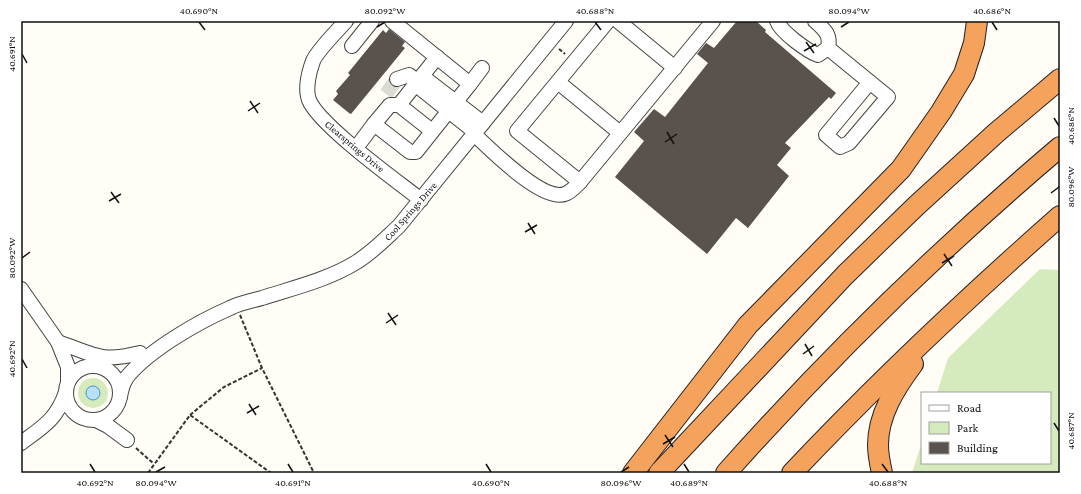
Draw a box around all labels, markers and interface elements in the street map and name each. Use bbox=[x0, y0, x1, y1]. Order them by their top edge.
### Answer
text: 40.690°N bbox=[180, 5, 219, 16]
text: 80.092°W bbox=[365, 5, 406, 16]
text: 40.688°N bbox=[576, 5, 615, 16]
text: 80.094°W bbox=[828, 5, 870, 16]
text: 40.686°N bbox=[973, 5, 1011, 16]
text: 40.691°N bbox=[6, 36, 17, 72]
text: 40.686°N bbox=[1065, 107, 1076, 145]
street label: Clearsprings Drive bbox=[323, 118, 387, 175]
text: 80.096°W bbox=[1065, 166, 1076, 208]
street label: Cool Springs Drive bbox=[382, 179, 439, 243]
text: 80.092°W bbox=[6, 237, 17, 278]
text: 40.692°N bbox=[6, 340, 17, 378]
legend bbox=[921, 392, 1051, 464]
text: Road bbox=[957, 401, 982, 415]
text: 40.687°N bbox=[1065, 412, 1076, 450]
text: Park bbox=[957, 421, 979, 435]
text: Building bbox=[957, 441, 998, 455]
text: 40.692°N bbox=[76, 477, 114, 488]
text: 80.094°W bbox=[135, 477, 177, 488]
text: 40.691°N bbox=[275, 477, 311, 488]
text: 40.690°N bbox=[472, 477, 511, 488]
text: 80.096°W bbox=[600, 477, 642, 488]
text: 40.689°N bbox=[670, 477, 709, 488]
text: 40.688°N bbox=[869, 477, 908, 488]

